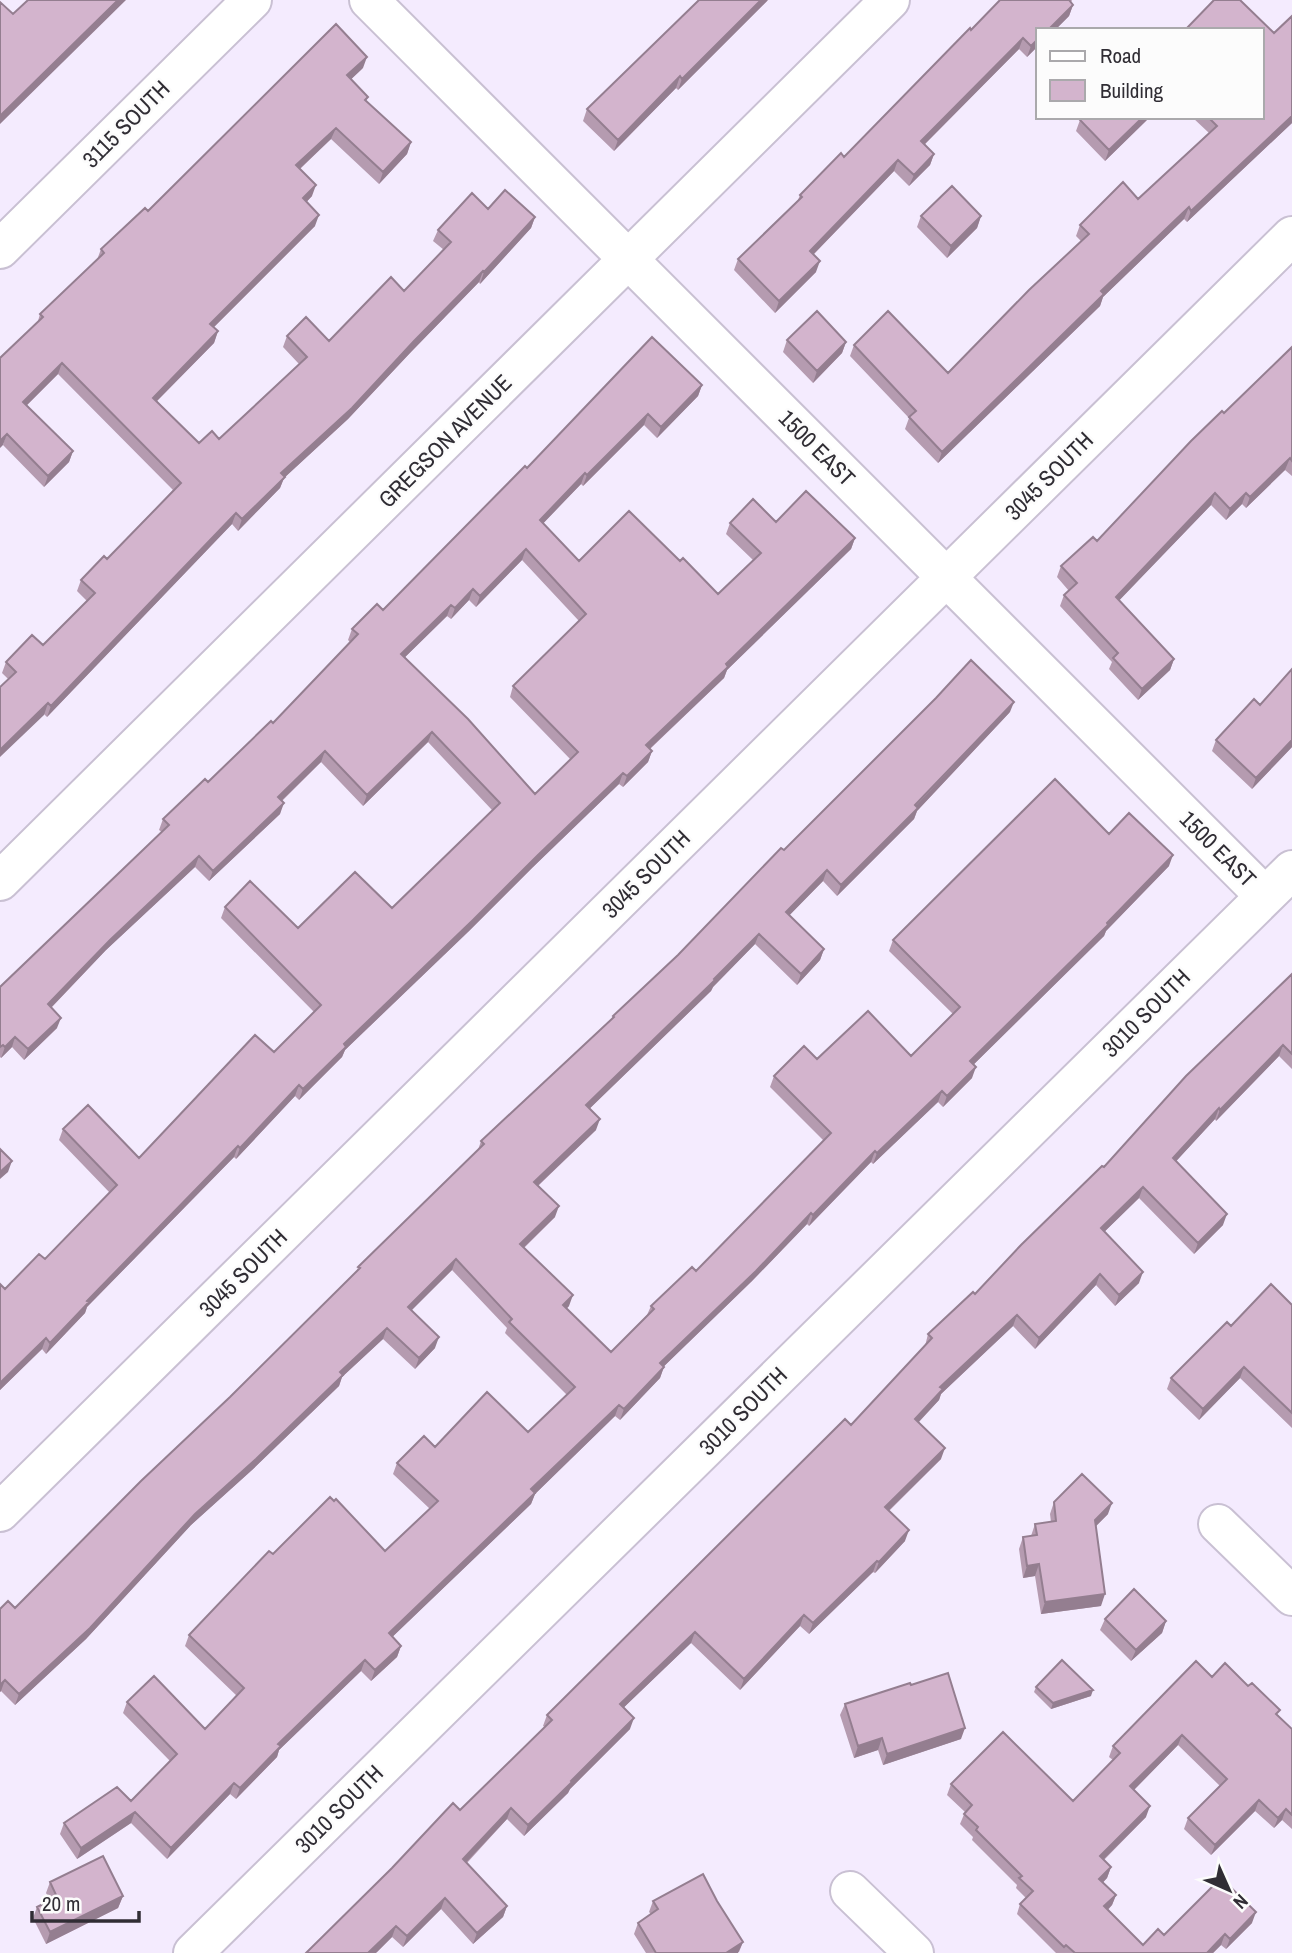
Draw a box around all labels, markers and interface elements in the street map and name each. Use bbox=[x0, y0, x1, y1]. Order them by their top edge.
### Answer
legend bbox=[1036, 28, 1264, 119]
text: Road bbox=[1100, 41, 1141, 70]
street label: 3115 SOUTH bbox=[75, 73, 176, 174]
text: Building bbox=[1100, 76, 1164, 105]
street label: GREGSON AVENUE bbox=[371, 367, 518, 514]
street label: 1500 EAST bbox=[772, 403, 863, 493]
street label: 3045 SOUTH bbox=[998, 425, 1100, 527]
street label: 1500 EAST bbox=[1173, 804, 1264, 894]
street label: 3045 SOUTH bbox=[595, 823, 697, 925]
street label: 3010 SOUTH bbox=[1095, 962, 1197, 1064]
street label: 3045 SOUTH bbox=[192, 1222, 294, 1324]
street label: 3010 SOUTH bbox=[692, 1360, 794, 1462]
street label: 3010 SOUTH bbox=[288, 1758, 390, 1860]
north arrow bbox=[1194, 1855, 1264, 1925]
scale bar bbox=[32, 1880, 138, 1924]
text: 20 m bbox=[42, 1889, 80, 1918]
text: N bbox=[1228, 1889, 1254, 1915]

